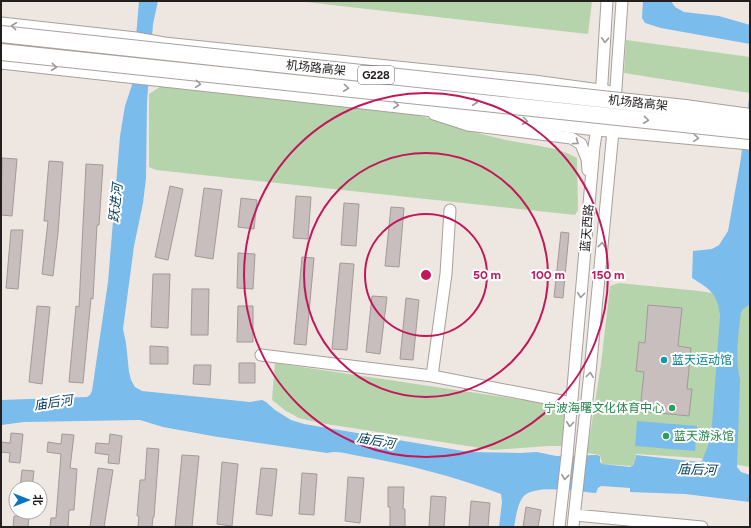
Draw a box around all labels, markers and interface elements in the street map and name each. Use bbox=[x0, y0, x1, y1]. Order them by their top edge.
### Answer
one-way arrow bbox=[11, 22, 17, 31]
one-way arrow bbox=[601, 37, 610, 43]
street label: 机场路高架 bbox=[285, 58, 347, 78]
one-way arrow bbox=[51, 63, 57, 72]
road number: G228 bbox=[358, 66, 394, 84]
one-way arrow bbox=[194, 79, 201, 88]
one-way arrow bbox=[343, 84, 349, 93]
street label: 机场路高架 bbox=[607, 93, 669, 113]
one-way arrow bbox=[472, 97, 478, 106]
one-way arrow bbox=[393, 101, 399, 110]
one-way arrow bbox=[643, 115, 649, 124]
one-way arrow bbox=[522, 116, 528, 125]
one-way arrow bbox=[693, 134, 700, 143]
one-way arrow bbox=[572, 137, 579, 144]
water label: 跃进河 bbox=[106, 180, 125, 223]
street label: 蓝天西路 bbox=[578, 203, 596, 253]
one-way arrow bbox=[598, 242, 607, 248]
centre of rings bbox=[419, 268, 433, 282]
text: 50 m bbox=[473, 268, 501, 282]
text: 100 m bbox=[531, 268, 565, 282]
text: 150 m bbox=[591, 268, 625, 282]
one-way arrow bbox=[577, 292, 586, 298]
place label: 蓝天运动馆 bbox=[672, 353, 732, 367]
marker: 蓝天运动馆 bbox=[659, 355, 669, 365]
one-way arrow bbox=[585, 372, 594, 378]
water label: 庙后河 bbox=[33, 392, 76, 413]
place label: 宁波海曙文化体育中心 bbox=[544, 401, 664, 415]
marker: 宁波海曙文化体育中心 bbox=[667, 403, 677, 413]
one-way arrow bbox=[565, 421, 574, 427]
place label: 蓝天游泳馆 bbox=[674, 429, 734, 443]
water label: 庙后河 bbox=[355, 430, 399, 452]
marker: 蓝天游泳馆 bbox=[661, 431, 671, 441]
water label: 庙后河 bbox=[677, 461, 720, 478]
one-way arrow bbox=[560, 474, 569, 480]
north arrow bbox=[8, 480, 48, 520]
text: 北 bbox=[31, 495, 44, 506]

